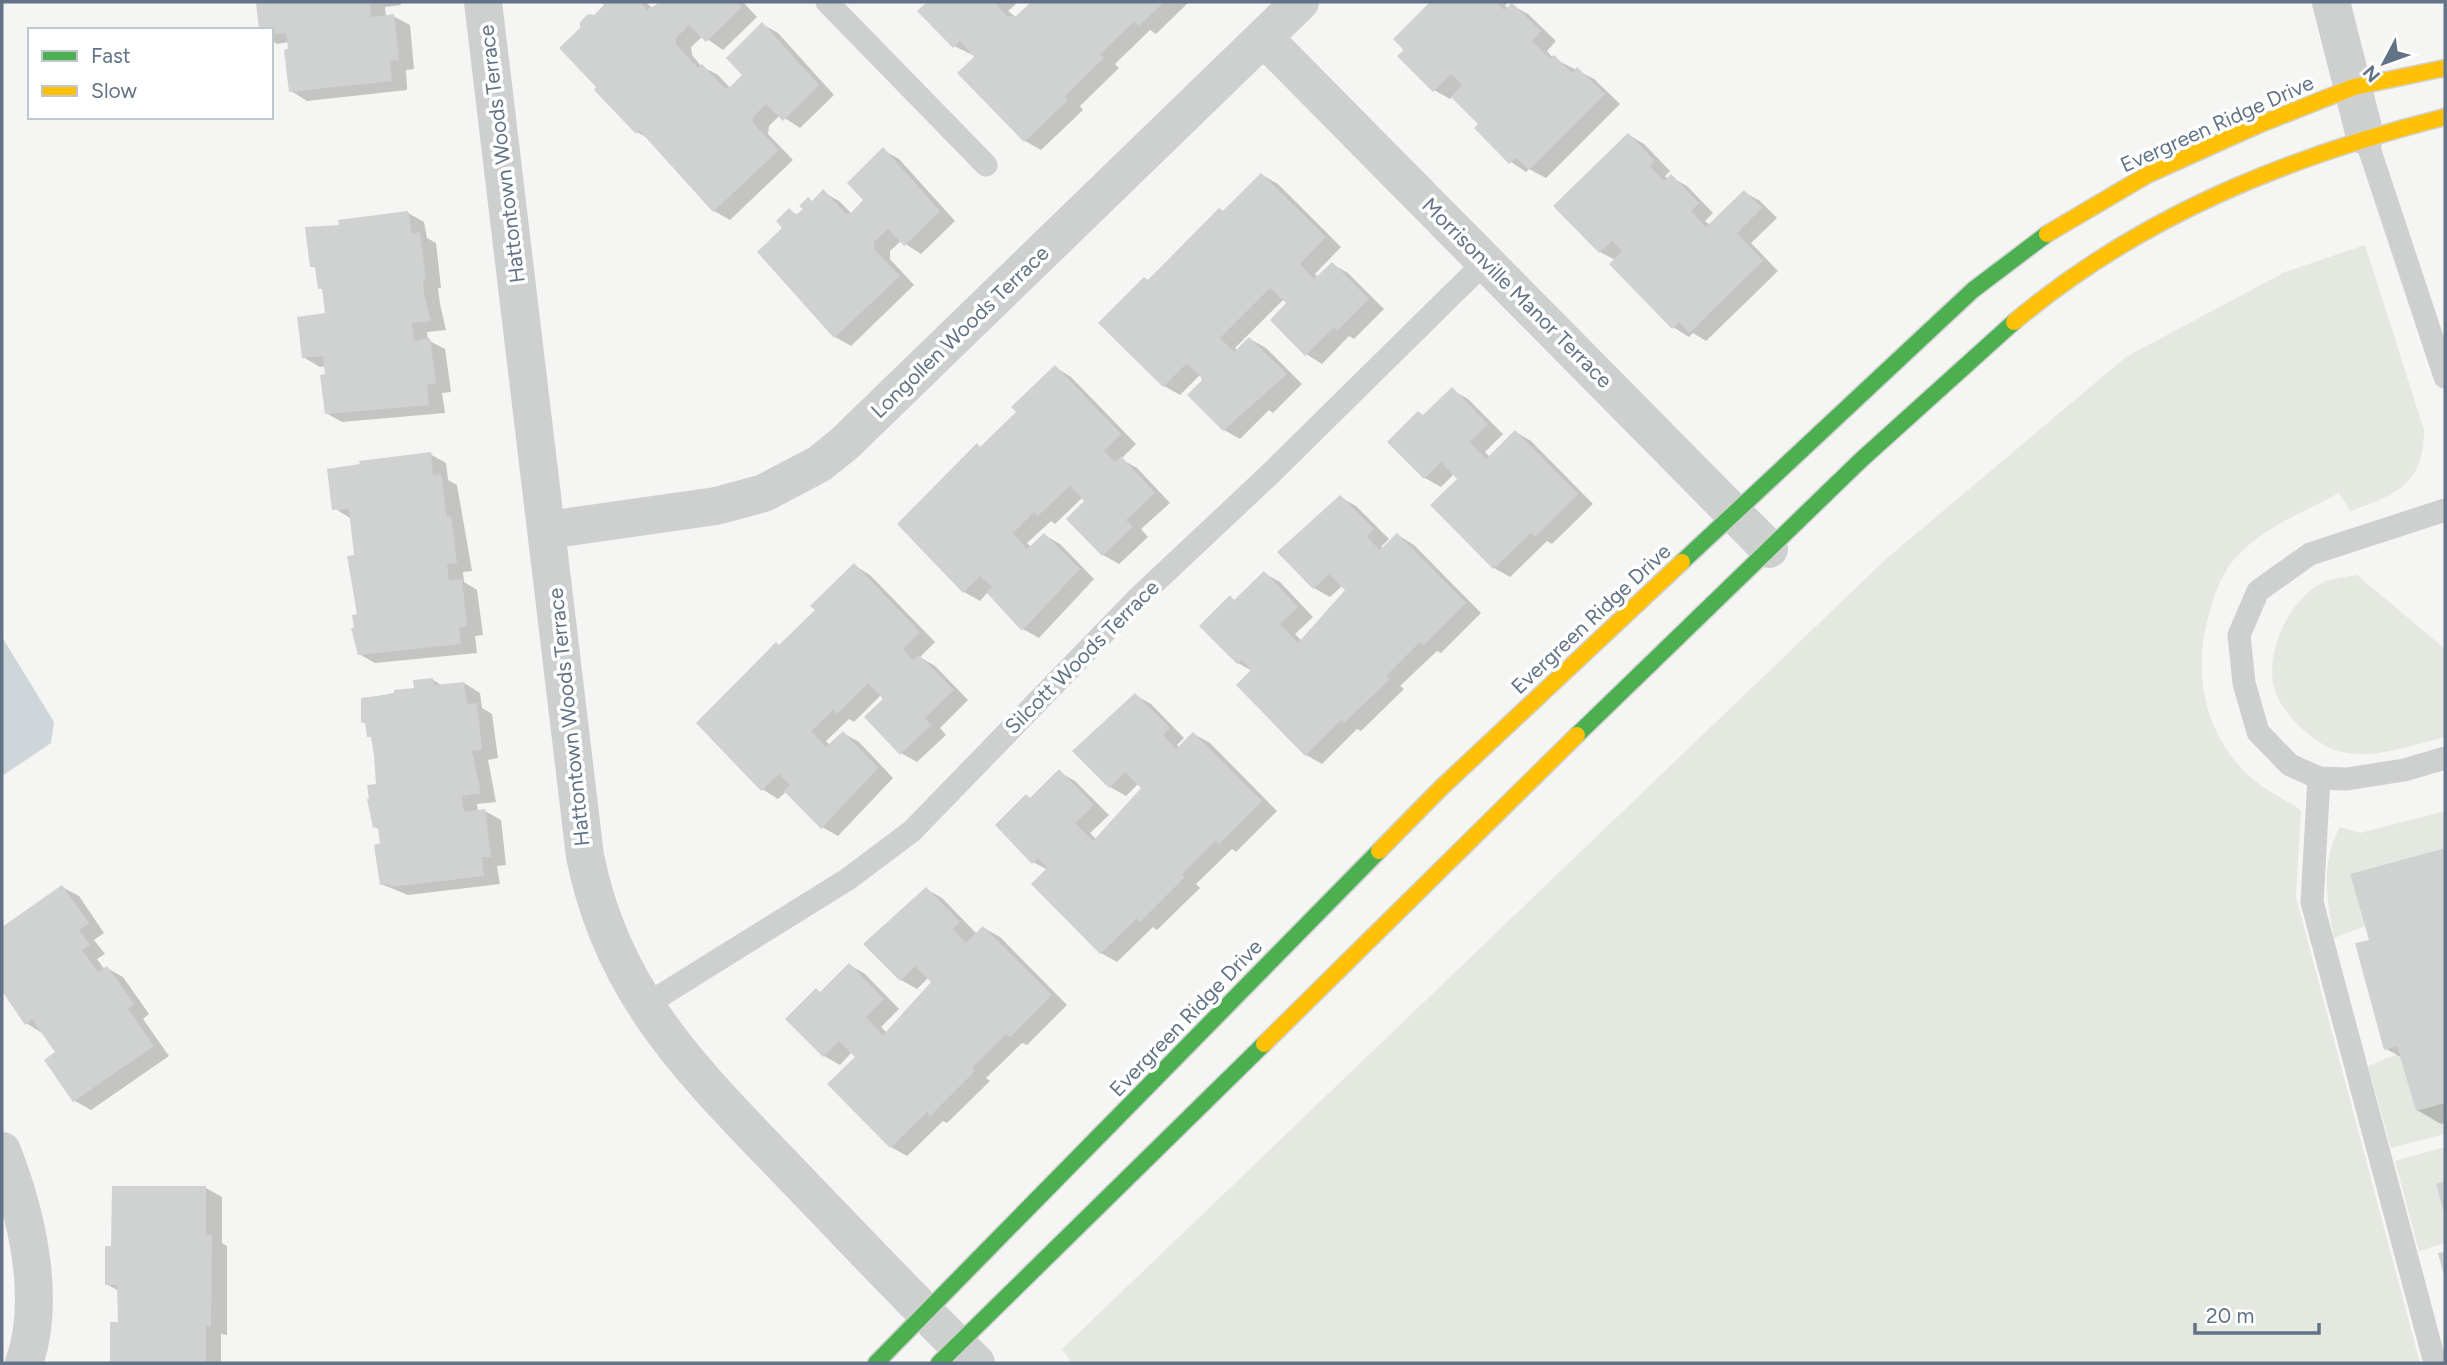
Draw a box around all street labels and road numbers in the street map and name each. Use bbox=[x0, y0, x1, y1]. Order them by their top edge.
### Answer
street label: Hattontown Woods Terrace bbox=[473, 24, 530, 285]
street label: Evergreen Ridge Drive bbox=[2116, 70, 2317, 177]
street label: Morrisonville Manor Terrace bbox=[1417, 192, 1618, 393]
street label: Longollen Woods Terrace bbox=[866, 240, 1054, 423]
street label: Evergreen Ridge Drive bbox=[1506, 538, 1676, 699]
street label: Silcott Woods Terrace bbox=[999, 574, 1164, 739]
street label: Hattontown Woods Terrace bbox=[542, 587, 595, 848]
street label: Evergreen Ridge Drive bbox=[1104, 934, 1267, 1101]

